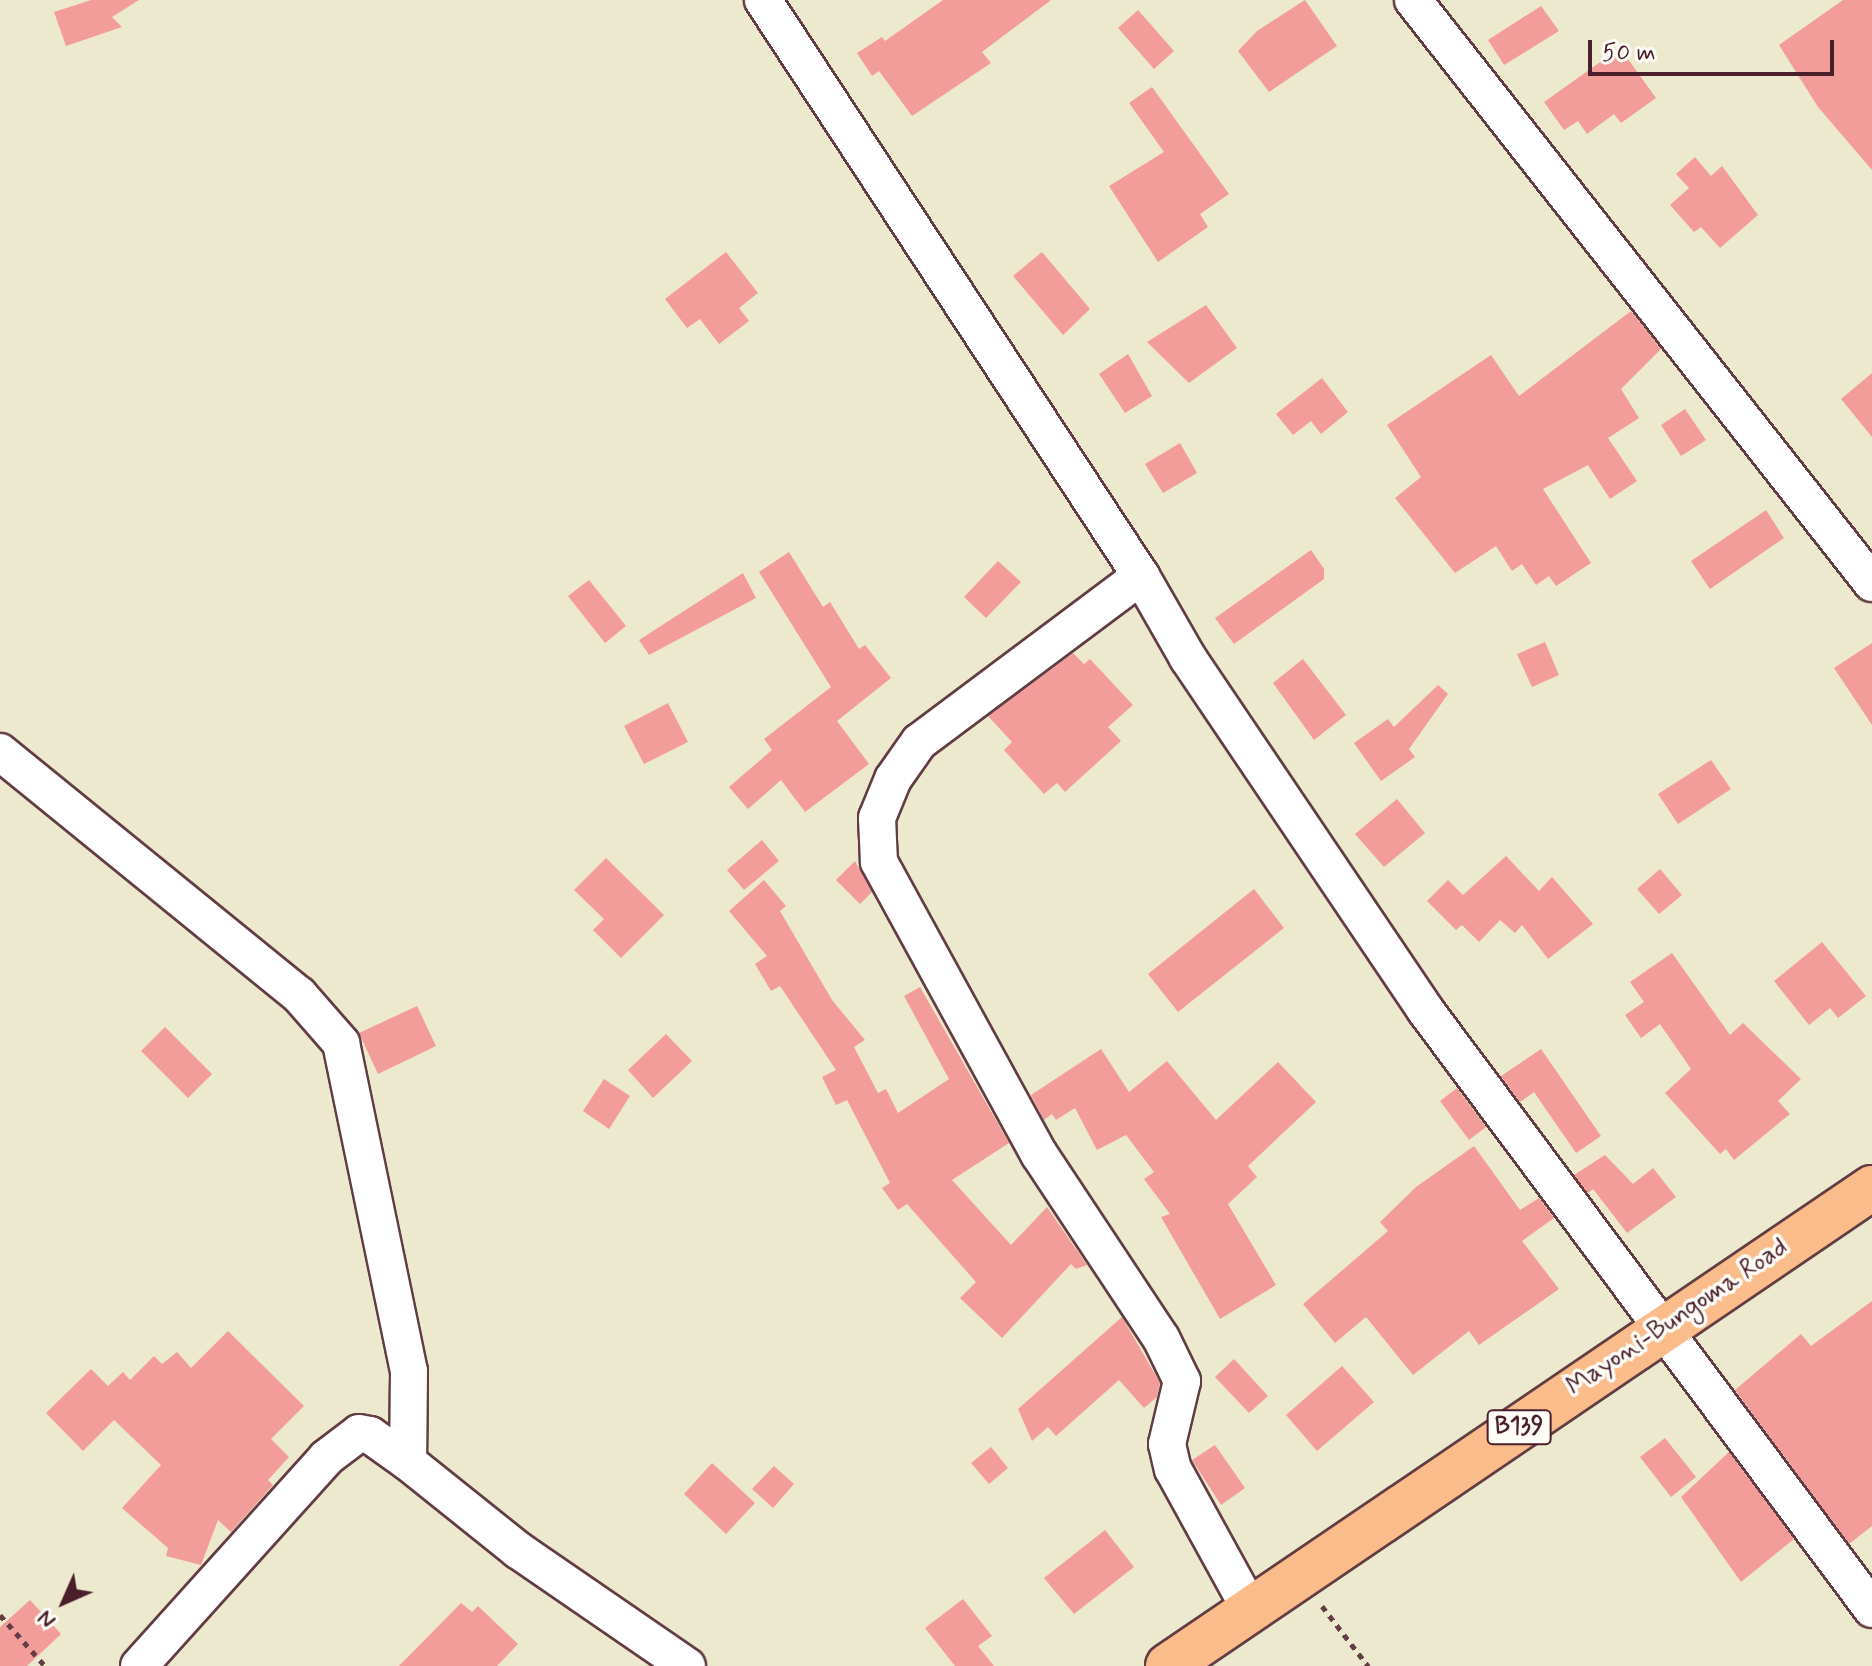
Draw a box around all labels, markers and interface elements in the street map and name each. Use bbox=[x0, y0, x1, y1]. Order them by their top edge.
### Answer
scale bar bbox=[1592, 24, 1838, 74]
text: 50 m bbox=[1602, 38, 1656, 69]
street label: Mayoni-Bungoma Road bbox=[1562, 1232, 1794, 1404]
road number: B139 bbox=[1485, 1407, 1553, 1447]
north arrow bbox=[24, 1562, 104, 1642]
text: N bbox=[32, 1604, 62, 1634]

